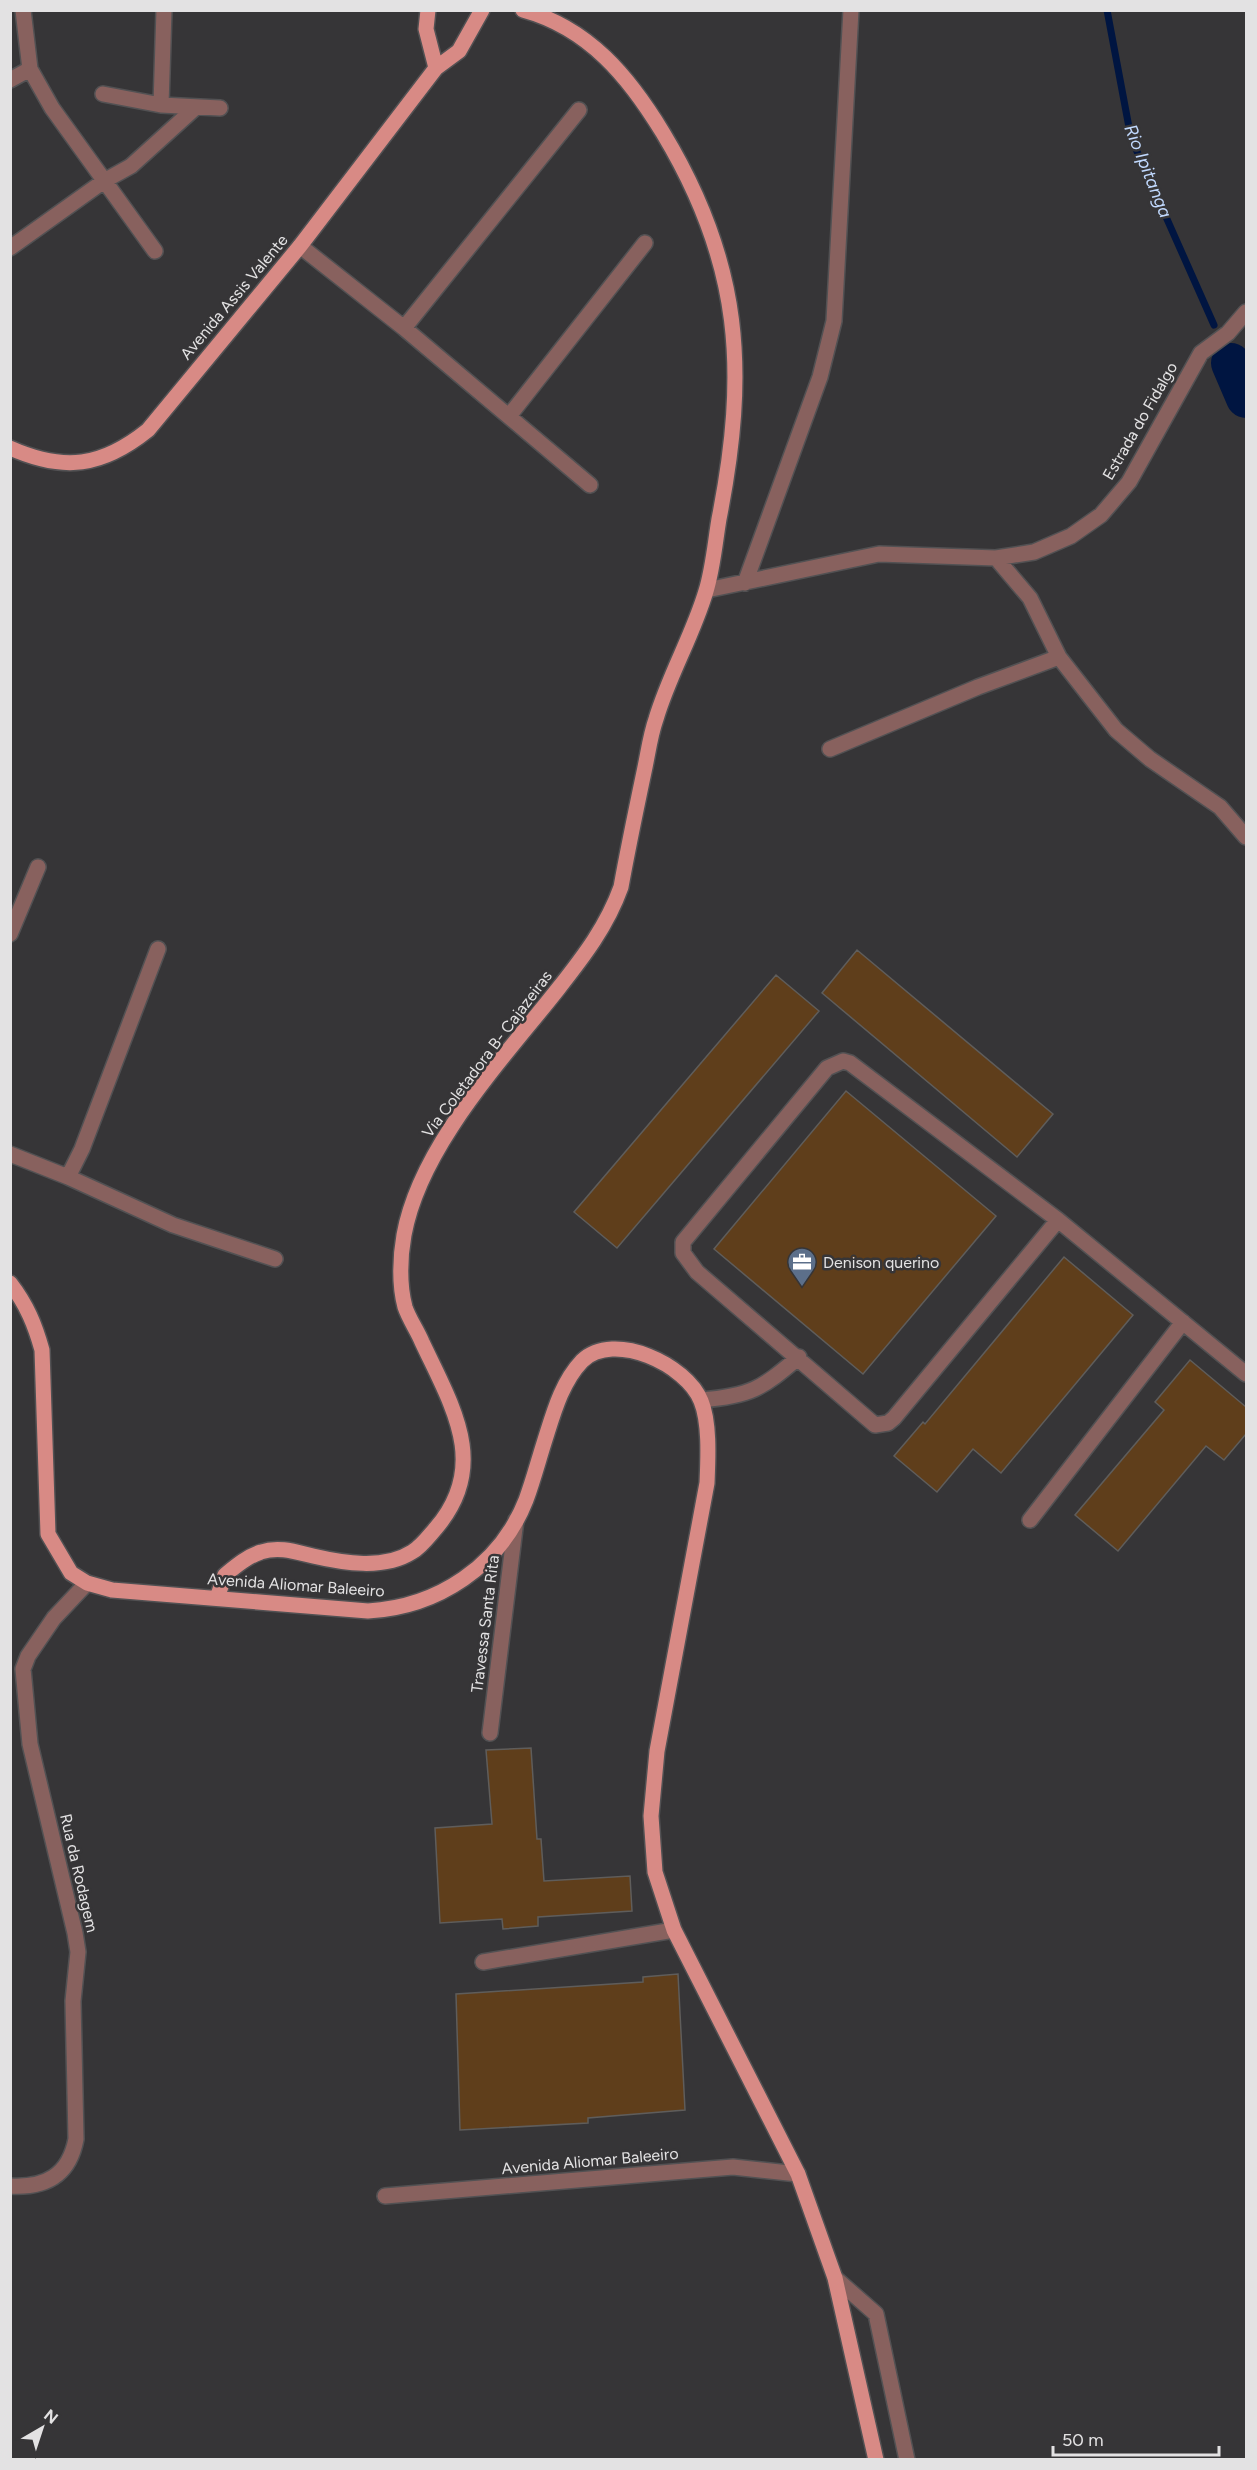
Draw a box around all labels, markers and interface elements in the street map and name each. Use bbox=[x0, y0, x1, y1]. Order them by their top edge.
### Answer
water label: Rio Ipitanga bbox=[1119, 121, 1177, 221]
street label: Avenida Assis Valente bbox=[176, 231, 292, 363]
street label: Estrada do Fidalgo bbox=[1099, 359, 1181, 483]
street label: Via Coletadora B- Cajazeiras bbox=[418, 967, 556, 1141]
office icon: Denison querino bbox=[786, 1246, 818, 1288]
place label: Denison querino bbox=[823, 1253, 939, 1272]
street label: Travessa Santa Rita bbox=[467, 1554, 503, 1694]
street label: Avenida Aliomar Baleeiro bbox=[207, 1569, 385, 1601]
street label: Rua da Rodagem bbox=[56, 1812, 102, 1934]
street label: Avenida Aliomar Baleeiro bbox=[501, 2144, 679, 2178]
north arrow bbox=[12, 2398, 72, 2458]
text: N bbox=[40, 2405, 62, 2428]
scale bar bbox=[1053, 2419, 1220, 2457]
text: 50 m bbox=[1062, 2429, 1104, 2451]

